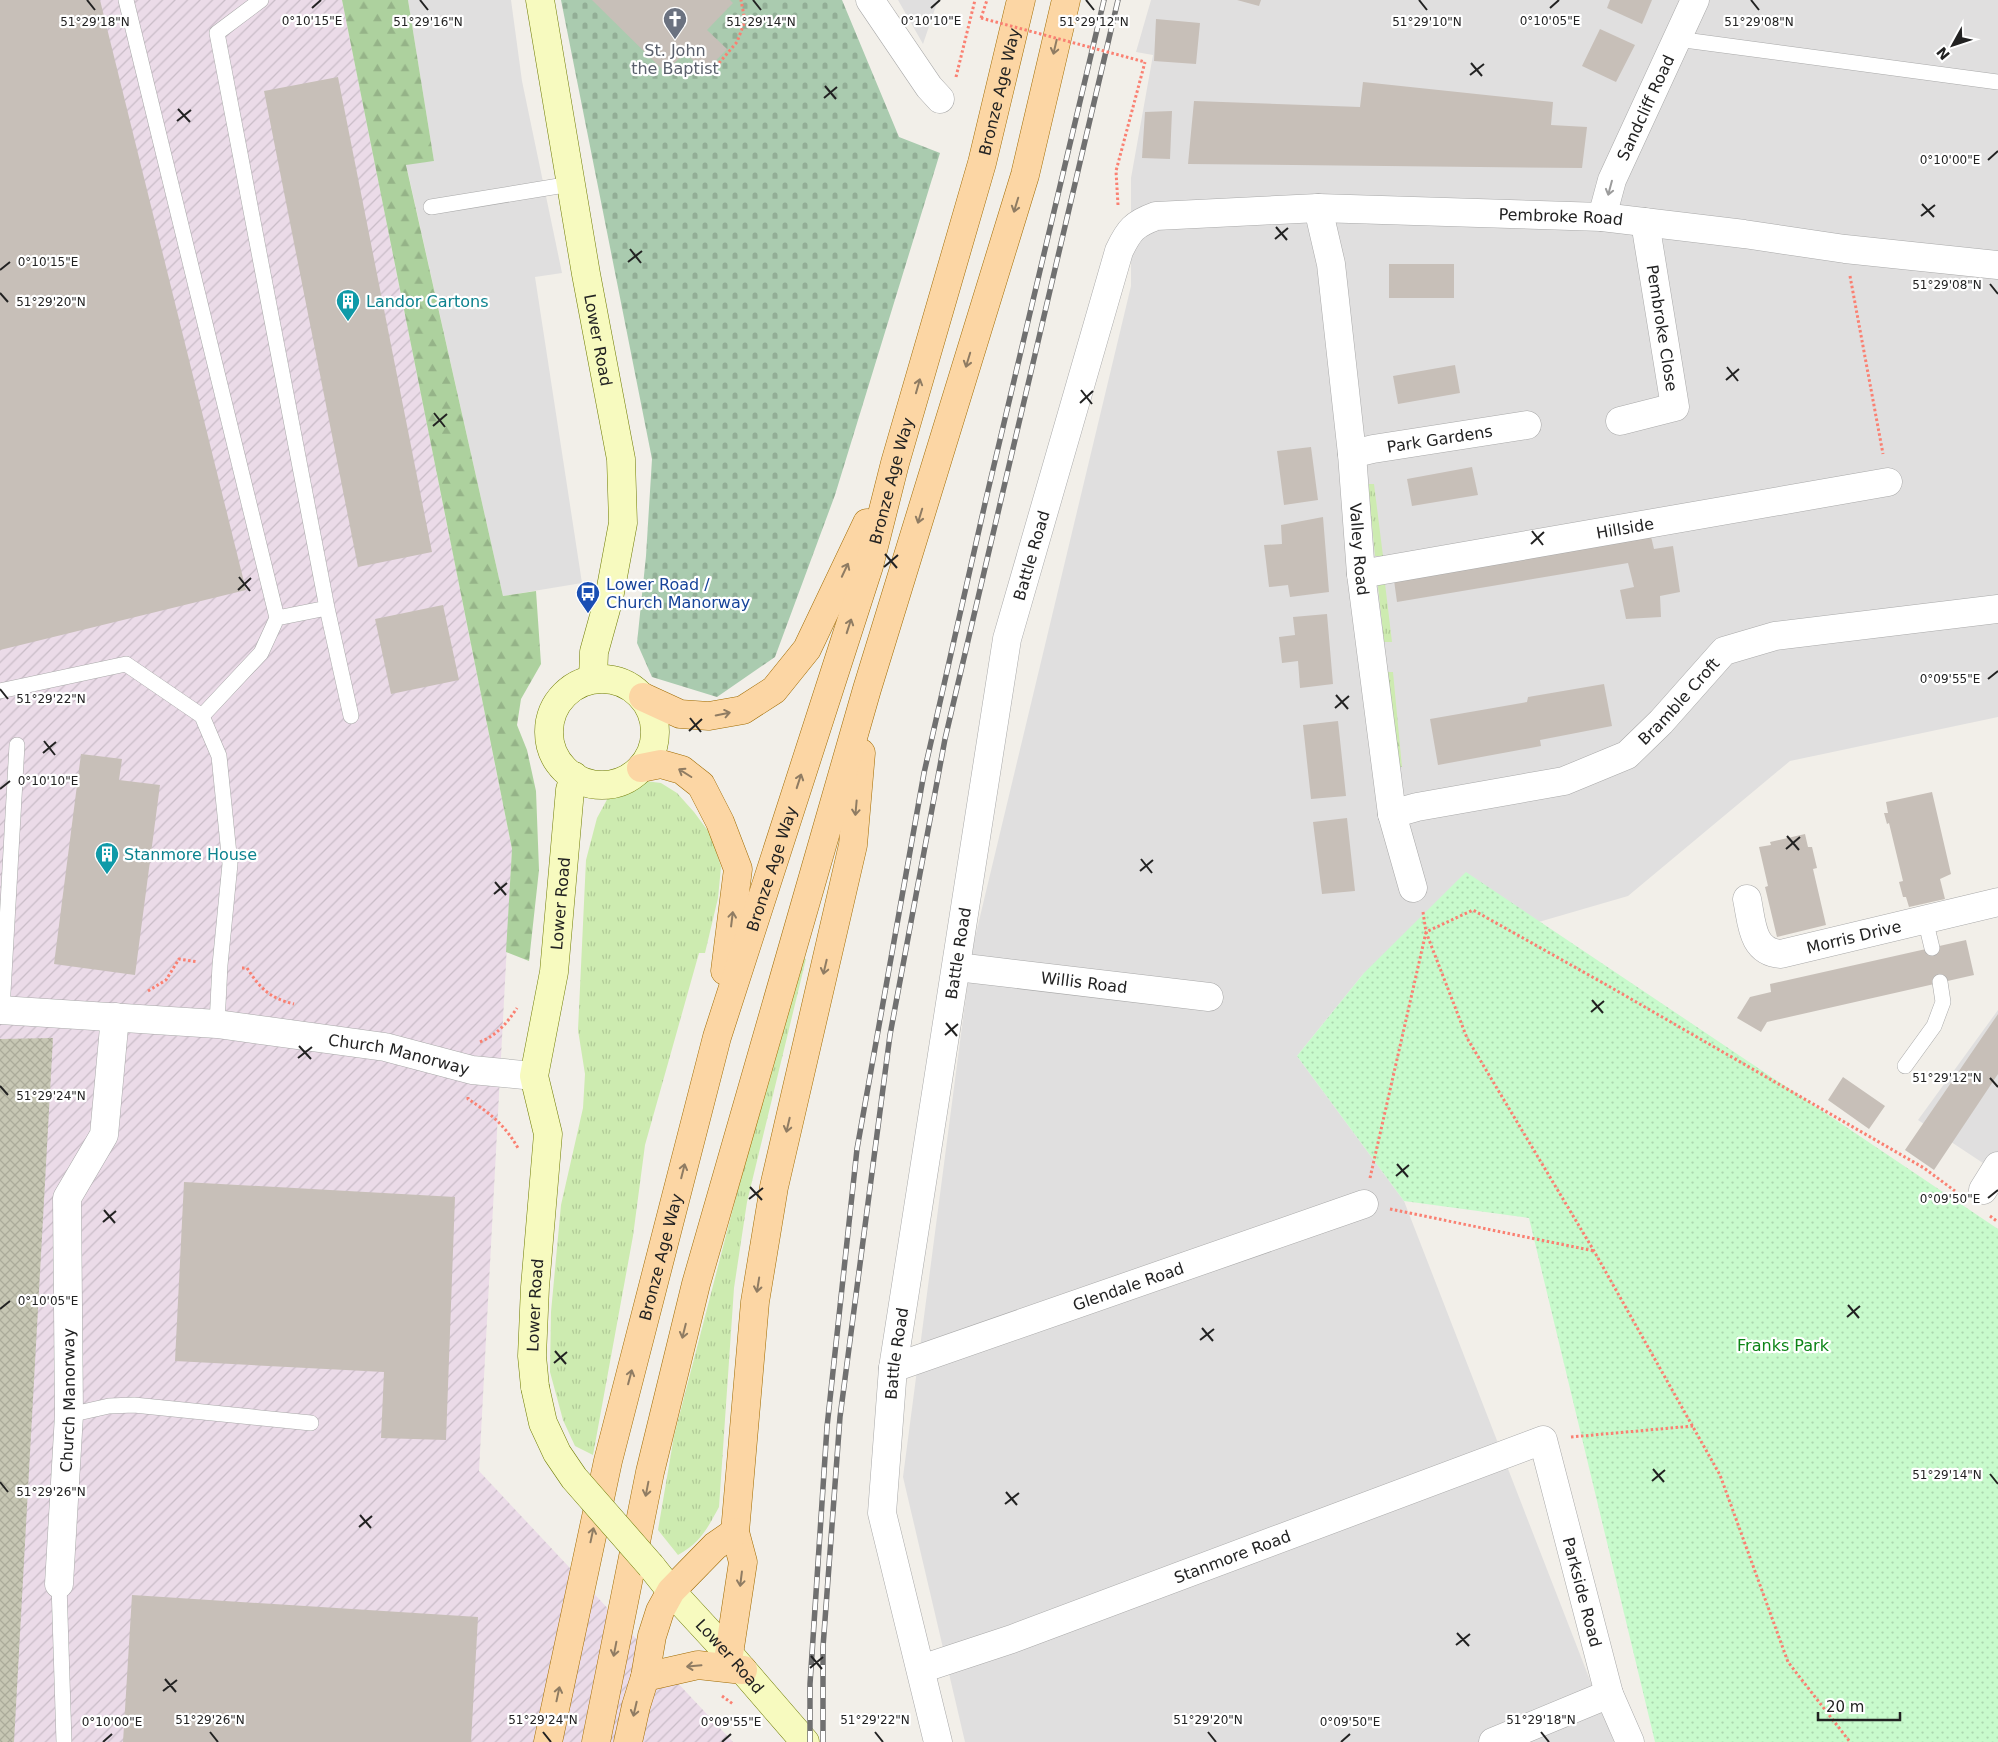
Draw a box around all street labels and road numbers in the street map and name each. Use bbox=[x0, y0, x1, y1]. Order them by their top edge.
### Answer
street label: Bronze Age Way bbox=[975, 26, 1024, 157]
street label: Sandcliff Road bbox=[1613, 52, 1678, 164]
street label: Pembroke Road bbox=[1498, 204, 1624, 229]
street label: Pembroke Close bbox=[1643, 263, 1681, 393]
street label: Lower Road bbox=[580, 292, 616, 388]
street label: Bronze Age Way bbox=[865, 415, 917, 546]
street label: Park Gardens bbox=[1385, 421, 1494, 456]
street label: Valley Road bbox=[1346, 502, 1373, 597]
street label: Battle Road bbox=[1009, 508, 1053, 603]
street label: Hillside bbox=[1595, 514, 1655, 542]
street label: Bramble Croft bbox=[1634, 654, 1723, 749]
street label: Bronze Age Way bbox=[742, 804, 800, 934]
street label: Lower Road bbox=[546, 856, 574, 951]
street label: Battle Road bbox=[941, 906, 974, 1001]
street label: Morris Drive bbox=[1804, 916, 1903, 957]
street label: Willis Road bbox=[1040, 968, 1128, 997]
street label: Church Manorway bbox=[327, 1030, 472, 1078]
street label: Bronze Age Way bbox=[635, 1191, 686, 1323]
street label: Lower Road bbox=[523, 1258, 547, 1352]
street label: Glendale Road bbox=[1070, 1258, 1186, 1314]
street label: Battle Road bbox=[881, 1306, 912, 1400]
street label: Church Manorway bbox=[56, 1328, 79, 1473]
street label: Stanmore Road bbox=[1171, 1526, 1293, 1587]
street label: Parkside Road bbox=[1559, 1535, 1606, 1649]
street label: Lower Road bbox=[692, 1615, 768, 1697]

